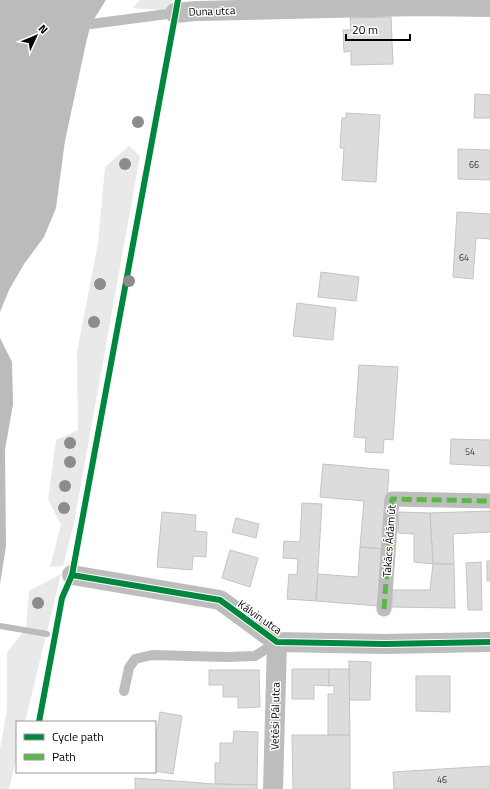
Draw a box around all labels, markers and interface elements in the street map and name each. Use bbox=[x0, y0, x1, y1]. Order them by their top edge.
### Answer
street label: Duna utca bbox=[188, 2, 236, 20]
north arrow bbox=[16, 16, 56, 56]
scale bar bbox=[346, 16, 410, 42]
text: 20 m bbox=[352, 20, 378, 39]
text: N bbox=[35, 21, 52, 37]
house number: 66 bbox=[469, 158, 479, 171]
house number: 64 bbox=[459, 251, 469, 264]
house number: 54 bbox=[465, 445, 475, 458]
street label: Takács Ádám út bbox=[378, 504, 400, 578]
street label: Kálvin utca bbox=[235, 596, 286, 638]
street label: Vetési Pál utca bbox=[266, 681, 284, 750]
legend bbox=[16, 721, 156, 773]
text: Cycle path bbox=[52, 727, 104, 746]
text: Path bbox=[52, 747, 76, 766]
house number: 46 bbox=[437, 773, 447, 786]

